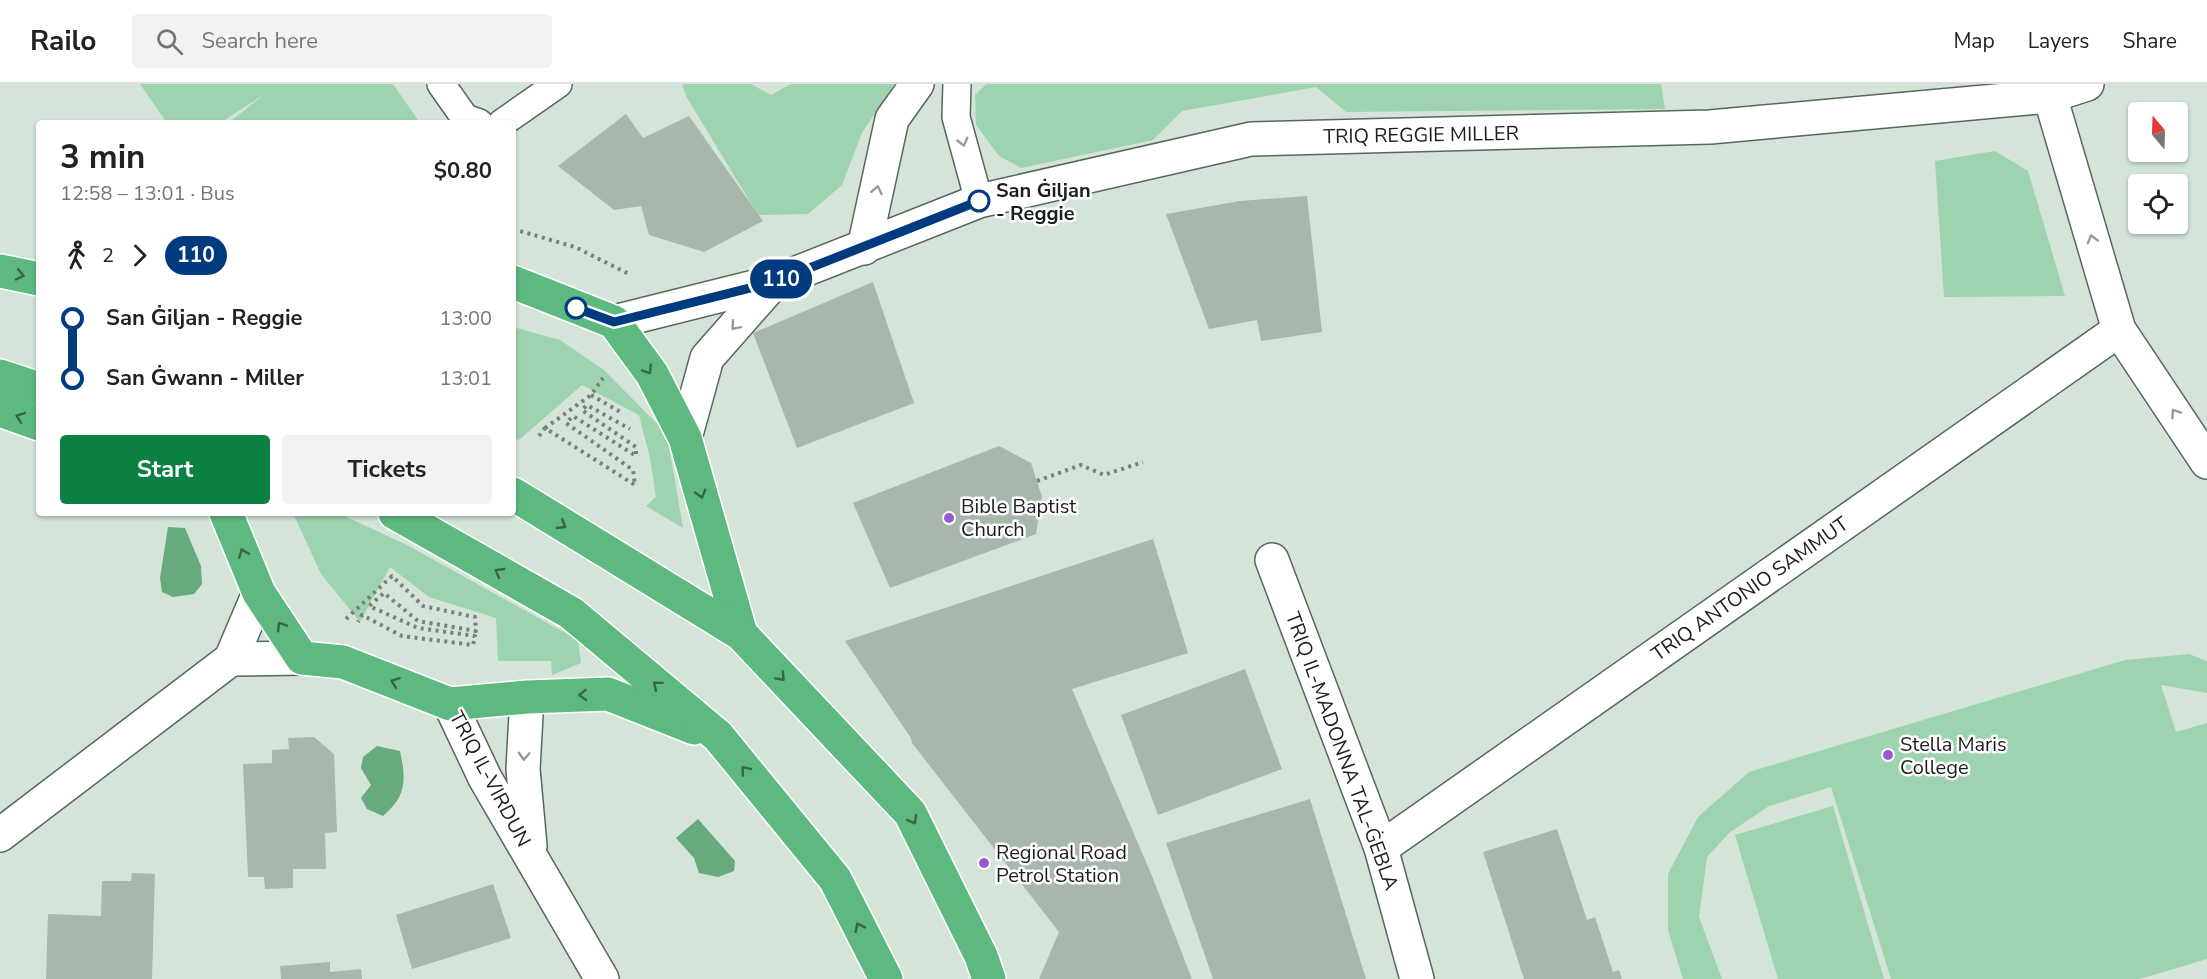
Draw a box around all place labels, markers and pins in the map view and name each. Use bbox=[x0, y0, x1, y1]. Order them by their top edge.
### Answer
place label: San Ġiljan - Reggie bbox=[996, 177, 1091, 227]
marker: San Ġiljan - Reggie bbox=[968, 190, 990, 212]
unlabelled marker bbox=[565, 297, 587, 319]
place label: Bible Baptist Church bbox=[961, 493, 1077, 543]
marker: Bible Baptist Church bbox=[942, 511, 956, 525]
place label: Stella Maris College bbox=[1900, 731, 2007, 781]
marker: Stella Maris College bbox=[1881, 748, 1895, 762]
place label: Regional Road Petrol Station bbox=[996, 839, 1127, 889]
marker: Regional Road Petrol Station bbox=[977, 856, 991, 870]

